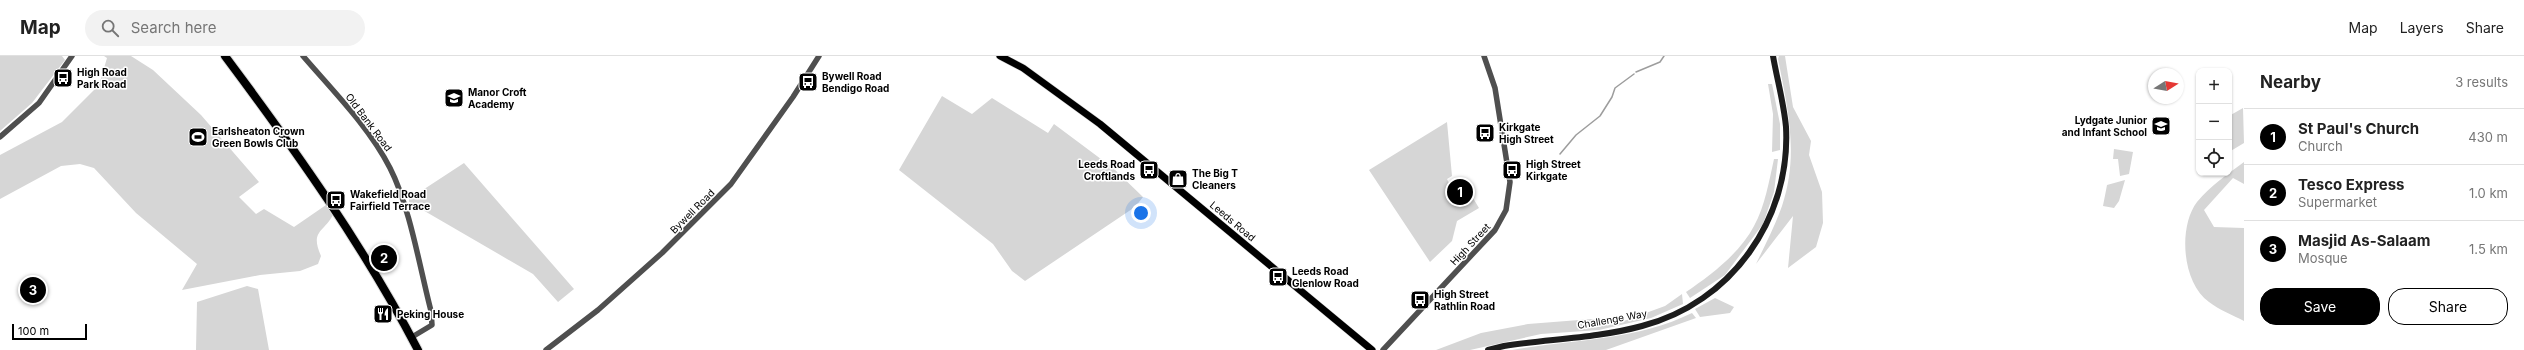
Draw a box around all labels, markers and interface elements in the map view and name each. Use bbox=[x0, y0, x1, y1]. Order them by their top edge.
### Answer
search box bbox=[85, 10, 365, 46]
text: Map bbox=[20, 16, 61, 39]
icon: search bbox=[99, 17, 121, 39]
text: Search here bbox=[131, 18, 216, 37]
text: Map bbox=[2349, 19, 2378, 36]
text: Layers bbox=[2400, 19, 2444, 36]
text: Share bbox=[2466, 19, 2504, 36]
place label: High Road Park Road bbox=[77, 66, 127, 90]
bus stop icon: High Road Park Road bbox=[52, 67, 74, 89]
north arrow bbox=[2148, 68, 2184, 104]
map controls bbox=[2196, 68, 2232, 176]
button: + bbox=[2196, 68, 2232, 104]
place label: Bywell Road Bendigo Road bbox=[822, 70, 889, 95]
bus stop icon: Bywell Road Bendigo Road bbox=[797, 71, 819, 93]
text: Nearby bbox=[2260, 72, 2321, 92]
text: 3 results bbox=[2455, 74, 2508, 90]
place label: Manor Croft Academy bbox=[468, 86, 527, 111]
school or university icon: Manor Croft Academy bbox=[443, 87, 465, 109]
street label: Old Bank Road bbox=[343, 91, 395, 153]
button: − bbox=[2196, 104, 2232, 140]
place label: Lydgate Junior and Infant School bbox=[2062, 114, 2147, 138]
school or university icon: Lydgate Junior and Infant School bbox=[2150, 115, 2172, 137]
text: St Paul's Church bbox=[2298, 119, 2419, 138]
place label: Kirkgate High Street bbox=[1499, 121, 1554, 146]
bus stop icon: Kirkgate High Street bbox=[1474, 122, 1496, 144]
place label: Earlsheaton Crown Green Bowls Club bbox=[212, 125, 305, 149]
sports icon: Earlsheaton Crown Green Bowls Club bbox=[187, 126, 209, 148]
text: 1 bbox=[2270, 129, 2276, 145]
text: 430 m bbox=[2468, 129, 2508, 145]
text: Church bbox=[2298, 138, 2343, 154]
button: locate bbox=[2196, 140, 2232, 176]
place label: Leeds Road Croftlands bbox=[1078, 158, 1135, 182]
place label: High Street Kirkgate bbox=[1526, 158, 1581, 183]
bus stop icon: Leeds Road Croftlands bbox=[1138, 159, 1160, 181]
bus stop icon: High Street Kirkgate bbox=[1501, 159, 1523, 181]
place label: The Big T Cleaners bbox=[1192, 167, 1238, 191]
shop icon: The Big T Cleaners bbox=[1167, 168, 1189, 190]
text: Tesco Express bbox=[2298, 175, 2405, 194]
pin: 1 bbox=[1447, 177, 1473, 207]
text: 2 bbox=[2269, 185, 2277, 201]
text: 1.0 km bbox=[2469, 185, 2508, 201]
street label: Bywell Road bbox=[667, 186, 717, 236]
place label: Wakefield Road Fairfield Terrace bbox=[350, 188, 430, 212]
bus stop icon: Wakefield Road Fairfield Terrace bbox=[325, 189, 347, 211]
text: Supermarket bbox=[2298, 194, 2377, 210]
street label: Leeds Road bbox=[1208, 199, 1258, 243]
your location bbox=[1131, 203, 1151, 223]
street label: High Street bbox=[1448, 220, 1493, 267]
text: Masjid As-Salaam bbox=[2298, 231, 2430, 250]
text: 3 bbox=[2269, 241, 2277, 257]
text: 1.5 km bbox=[2469, 241, 2508, 257]
pin: 2 bbox=[371, 243, 397, 273]
text: Mosque bbox=[2298, 250, 2348, 266]
place label: Leeds Road Glenlow Road bbox=[1292, 265, 1359, 289]
bus stop icon: Leeds Road Glenlow Road bbox=[1267, 266, 1289, 288]
pin: 3 bbox=[20, 275, 46, 305]
place label: High Street Rathlin Road bbox=[1434, 288, 1495, 312]
button: Save bbox=[2260, 288, 2380, 325]
button: Share bbox=[2388, 288, 2508, 325]
bus stop icon: High Street Rathlin Road bbox=[1409, 289, 1431, 311]
restaurant icon: Peking House bbox=[372, 303, 394, 325]
street label: Challenge Way bbox=[1576, 307, 1648, 331]
place label: Peking House bbox=[397, 308, 464, 321]
scale bar bbox=[12, 322, 87, 341]
text: 100 m bbox=[18, 324, 49, 338]

